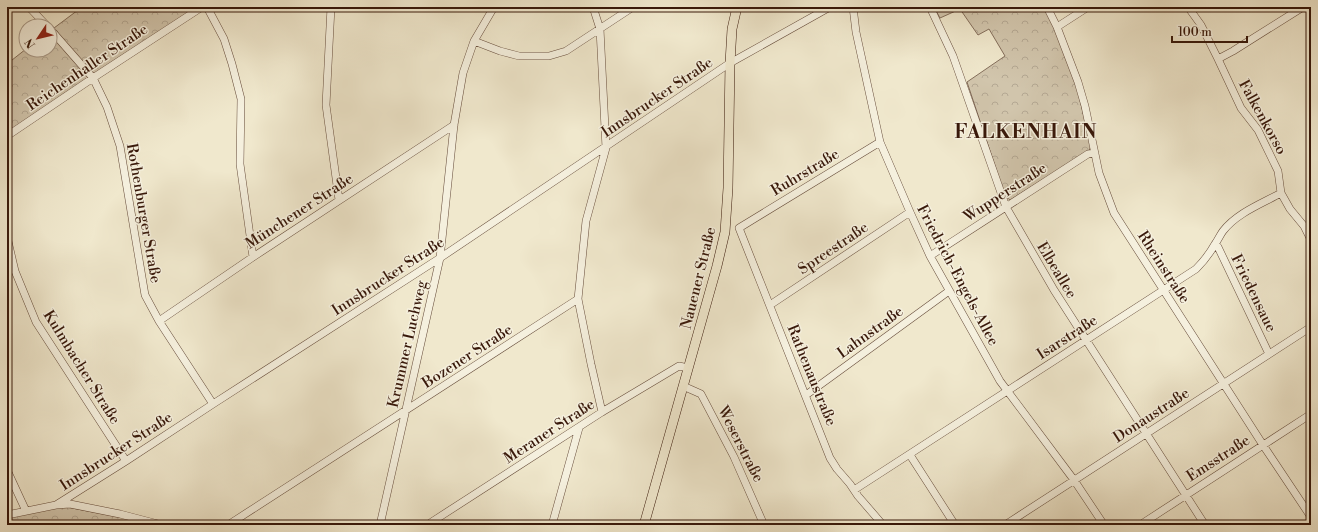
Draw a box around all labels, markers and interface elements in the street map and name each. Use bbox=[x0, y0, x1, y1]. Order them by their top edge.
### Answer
north arrow bbox=[18, 18, 58, 58]
scale bar bbox=[1172, 18, 1247, 44]
street label: Reichenhaller Straße bbox=[23, 20, 152, 115]
text: 100 m bbox=[1178, 25, 1212, 40]
text: N bbox=[22, 35, 39, 51]
street label: Innsbrucker Straße bbox=[598, 53, 717, 142]
street label: Falkenkorso bbox=[1234, 76, 1291, 158]
district label: FALKENHAIN bbox=[954, 120, 1098, 144]
street label: Rothenburger Straße bbox=[122, 142, 165, 284]
street label: Ruhrstraße bbox=[768, 145, 843, 200]
street label: Wupperstraße bbox=[959, 159, 1050, 227]
street label: Münchener Straße bbox=[242, 169, 357, 253]
street label: Friedrich-Engels-Allee bbox=[912, 201, 1003, 349]
street label: Spreestraße bbox=[794, 218, 872, 279]
street label: Nauener Straße bbox=[677, 225, 720, 331]
street label: Rheinstraße bbox=[1133, 227, 1194, 307]
street label: Innsbrucker Straße bbox=[328, 233, 448, 320]
street label: Elbeallee bbox=[1032, 239, 1081, 302]
street label: Friedensaue bbox=[1227, 251, 1281, 335]
street label: Krummer Luchweg bbox=[384, 278, 431, 410]
street label: Lahnstraße bbox=[833, 302, 907, 363]
street label: Kulmbacher Straße bbox=[39, 307, 124, 428]
street label: Isarstraße bbox=[1033, 311, 1101, 364]
street label: Bozener Straße bbox=[418, 320, 516, 393]
street label: Rathenaustraße bbox=[783, 322, 840, 429]
street label: Donaustraße bbox=[1110, 384, 1193, 447]
street label: Meraner Straße bbox=[500, 395, 598, 468]
street label: Weserstraße bbox=[713, 402, 768, 485]
street label: Innsbrucker Straße bbox=[56, 408, 176, 495]
street label: Emsstraße bbox=[1183, 431, 1254, 486]

